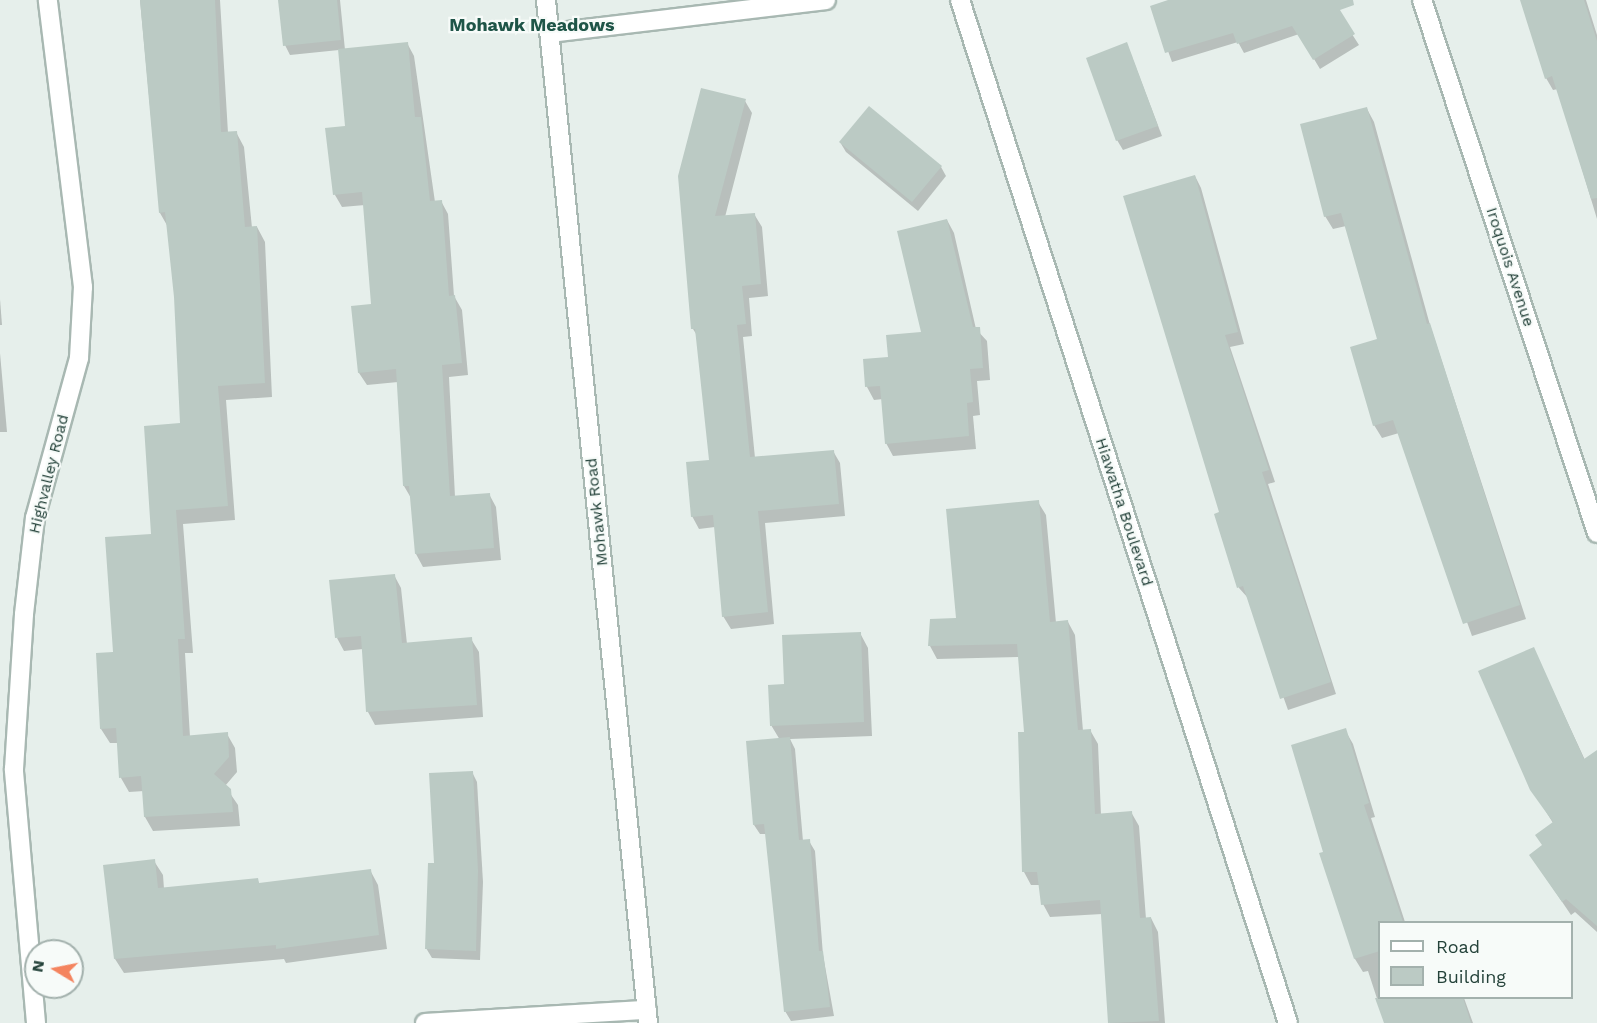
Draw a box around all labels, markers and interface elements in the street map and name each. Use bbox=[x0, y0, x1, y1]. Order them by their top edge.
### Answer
district label: Mohawk Meadows bbox=[449, 14, 615, 36]
street label: Iroquois Avenue bbox=[1482, 205, 1538, 329]
street label: Highvalley Road bbox=[25, 412, 73, 536]
street label: Hiawatha Boulevard bbox=[1091, 435, 1157, 589]
street label: Mohawk Road bbox=[582, 457, 612, 567]
legend bbox=[1378, 921, 1573, 999]
text: Road bbox=[1436, 936, 1480, 957]
north arrow bbox=[24, 939, 84, 999]
text: N bbox=[27, 959, 48, 974]
text: Building bbox=[1436, 966, 1506, 987]

